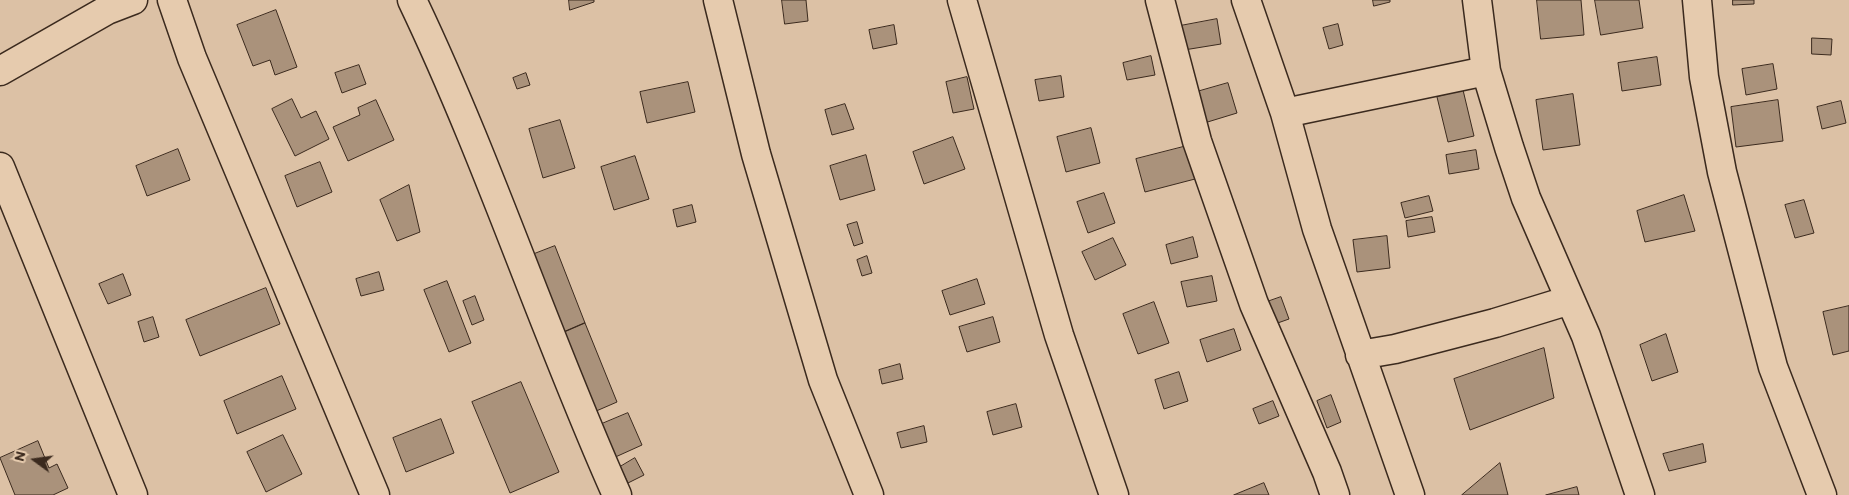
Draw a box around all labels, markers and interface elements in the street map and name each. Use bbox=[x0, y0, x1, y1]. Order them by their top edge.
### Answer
north arrow bbox=[10, 435, 60, 485]
text: N bbox=[11, 450, 29, 463]

